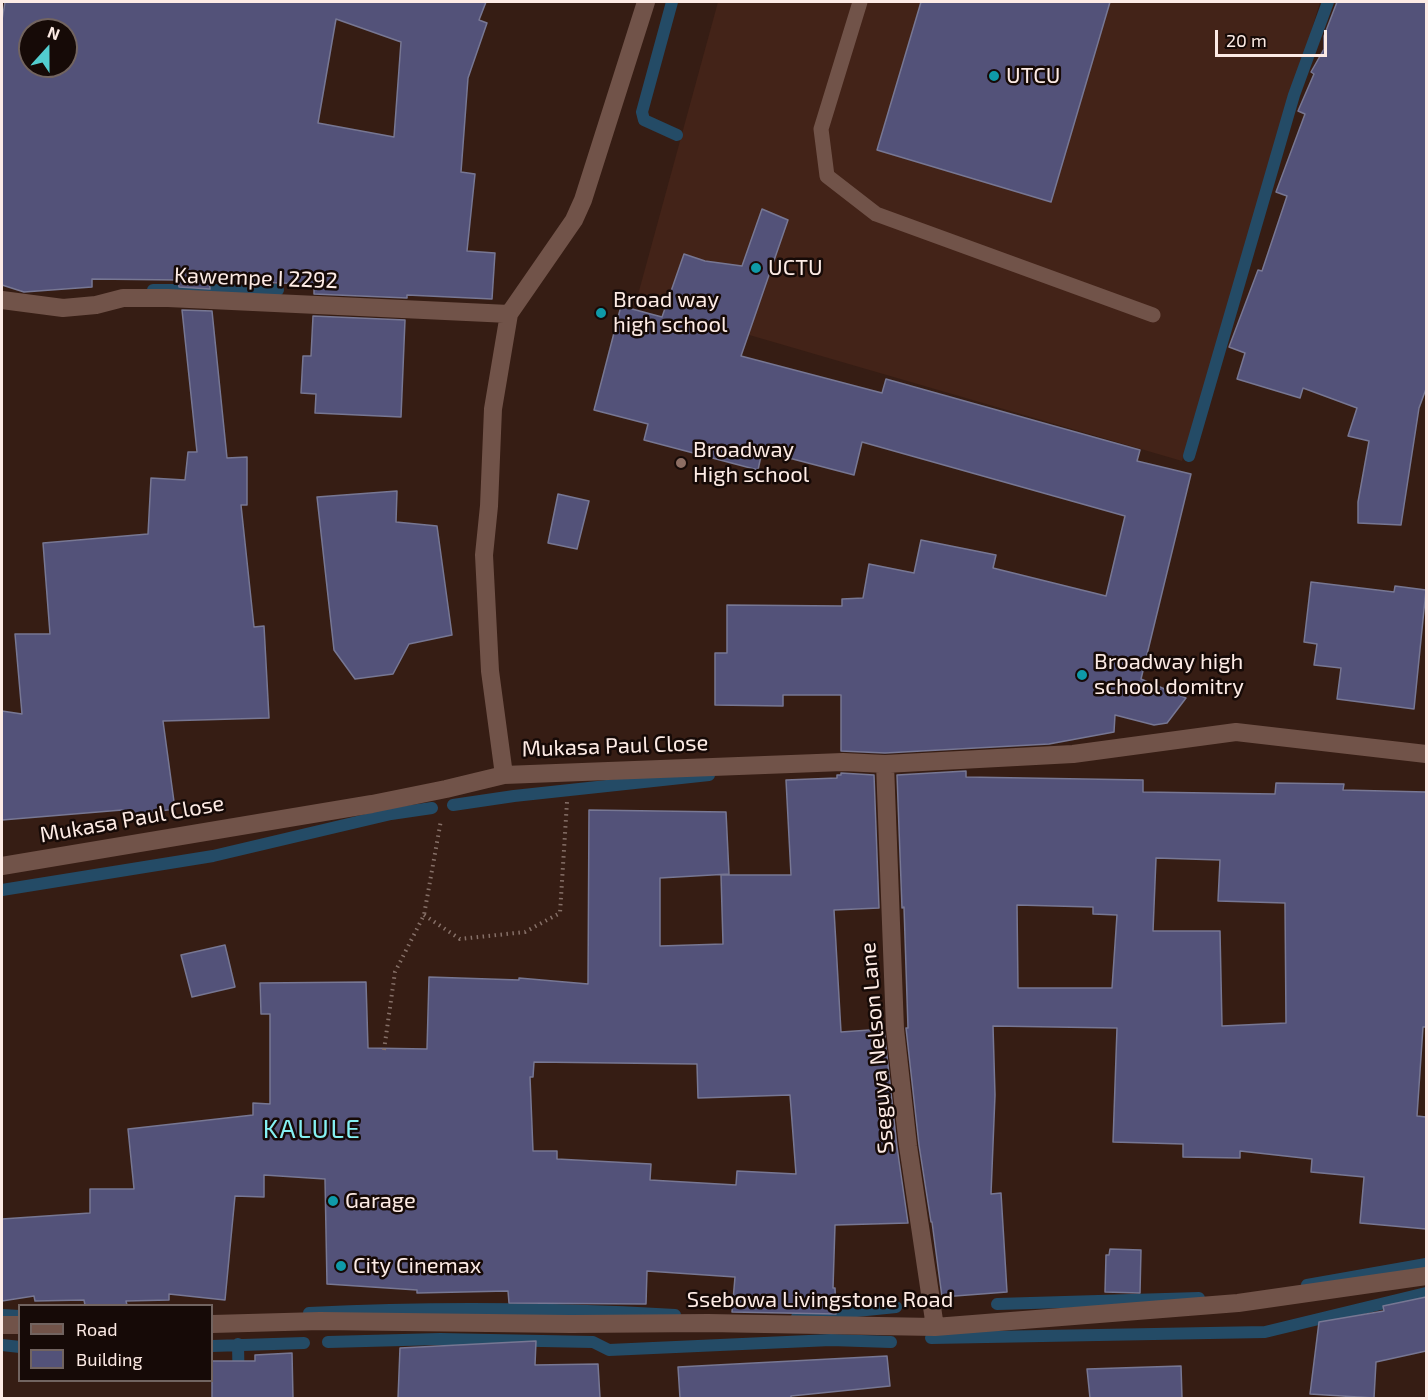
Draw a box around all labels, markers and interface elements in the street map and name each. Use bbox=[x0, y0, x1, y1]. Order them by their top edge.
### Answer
north arrow bbox=[18, 18, 78, 78]
scale bar bbox=[1218, 18, 1330, 56]
text: N bbox=[45, 22, 63, 44]
text: 20 m bbox=[1226, 29, 1267, 51]
place label: UTCU bbox=[1006, 63, 1060, 89]
marker: UTCU bbox=[987, 69, 1001, 83]
place label: UCTU bbox=[768, 255, 823, 281]
marker: UCTU bbox=[749, 261, 763, 275]
street label: Kawempe I 2292 bbox=[174, 262, 338, 294]
place label: Broad way high school bbox=[613, 287, 727, 338]
marker: Broad way high school bbox=[594, 306, 608, 320]
place label: Broadway High school bbox=[693, 437, 809, 488]
marker: Broadway High school bbox=[674, 456, 688, 470]
place label: Broadway high school domitry bbox=[1094, 649, 1244, 700]
marker: Broadway high school domitry bbox=[1075, 668, 1089, 682]
street label: Mukasa Paul Close bbox=[521, 730, 709, 762]
street label: Mukasa Paul Close bbox=[38, 790, 226, 848]
street label: Sseguya Nelson Lane bbox=[855, 941, 899, 1155]
district label: KALULE bbox=[263, 1113, 361, 1145]
place label: Garage bbox=[345, 1188, 416, 1214]
marker: Garage bbox=[326, 1194, 340, 1208]
place label: City Cinemax bbox=[353, 1253, 481, 1279]
marker: City Cinemax bbox=[334, 1259, 348, 1273]
street label: Ssebowa Livingstone Road bbox=[687, 1287, 953, 1313]
legend bbox=[18, 1304, 213, 1382]
text: Road bbox=[76, 1318, 117, 1340]
text: Building bbox=[76, 1348, 143, 1370]

